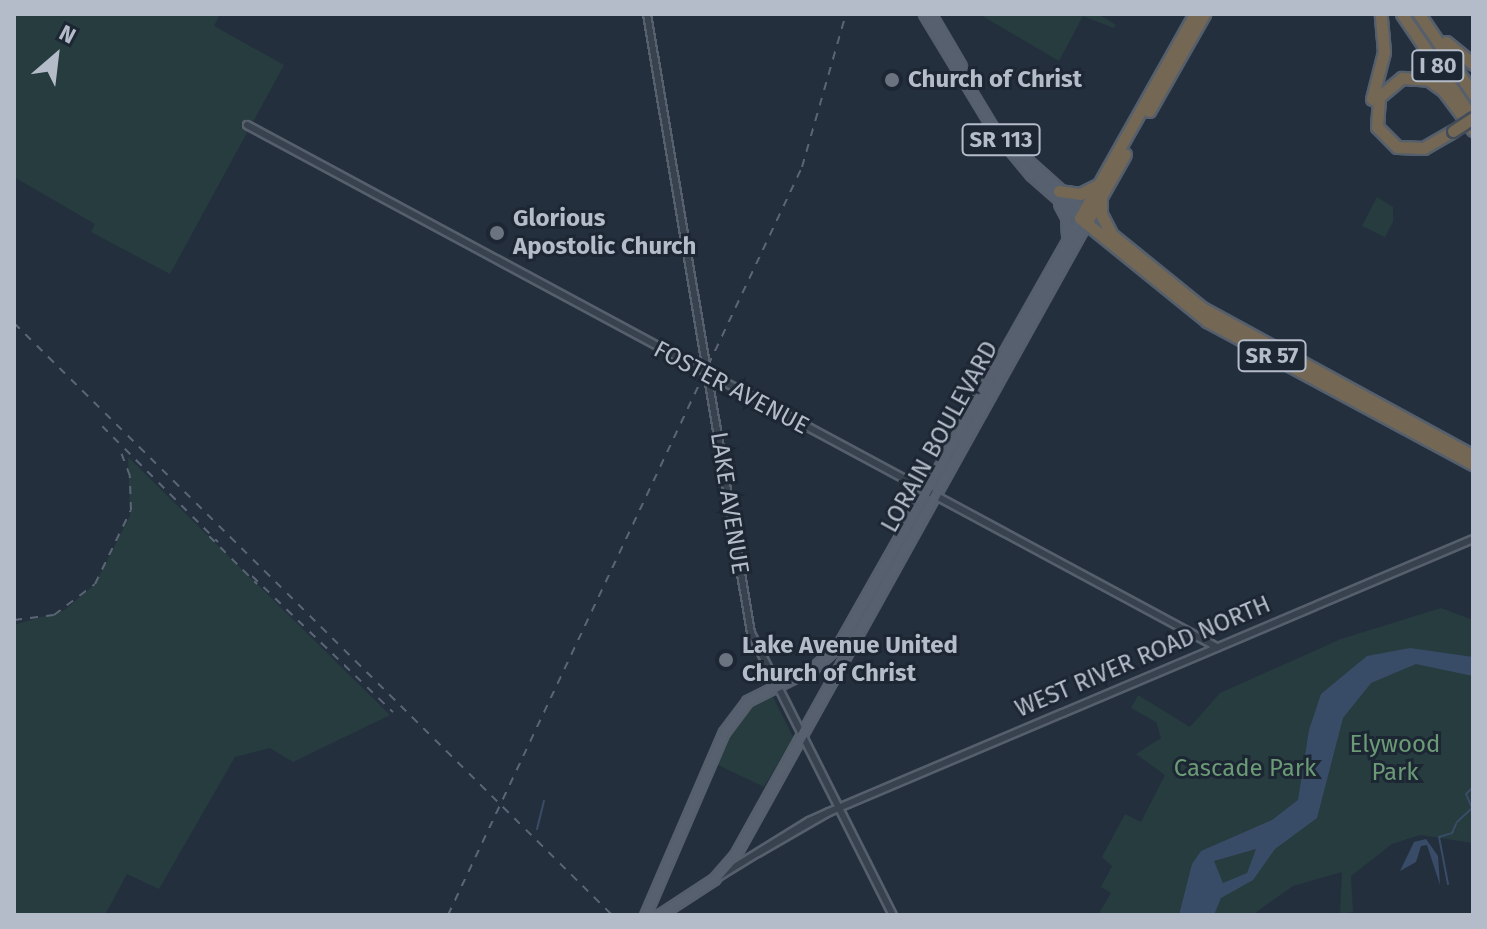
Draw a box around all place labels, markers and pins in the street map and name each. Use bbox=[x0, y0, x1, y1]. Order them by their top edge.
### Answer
place label: Church of Christ bbox=[908, 66, 1082, 94]
marker: Church of Christ bbox=[883, 71, 901, 89]
place label: Glorious Apostolic Church bbox=[513, 205, 696, 261]
marker: Glorious Apostolic Church bbox=[488, 224, 506, 242]
place label: Lake Avenue United Church of Christ bbox=[742, 632, 958, 688]
marker: Lake Avenue United Church of Christ bbox=[717, 651, 735, 669]

